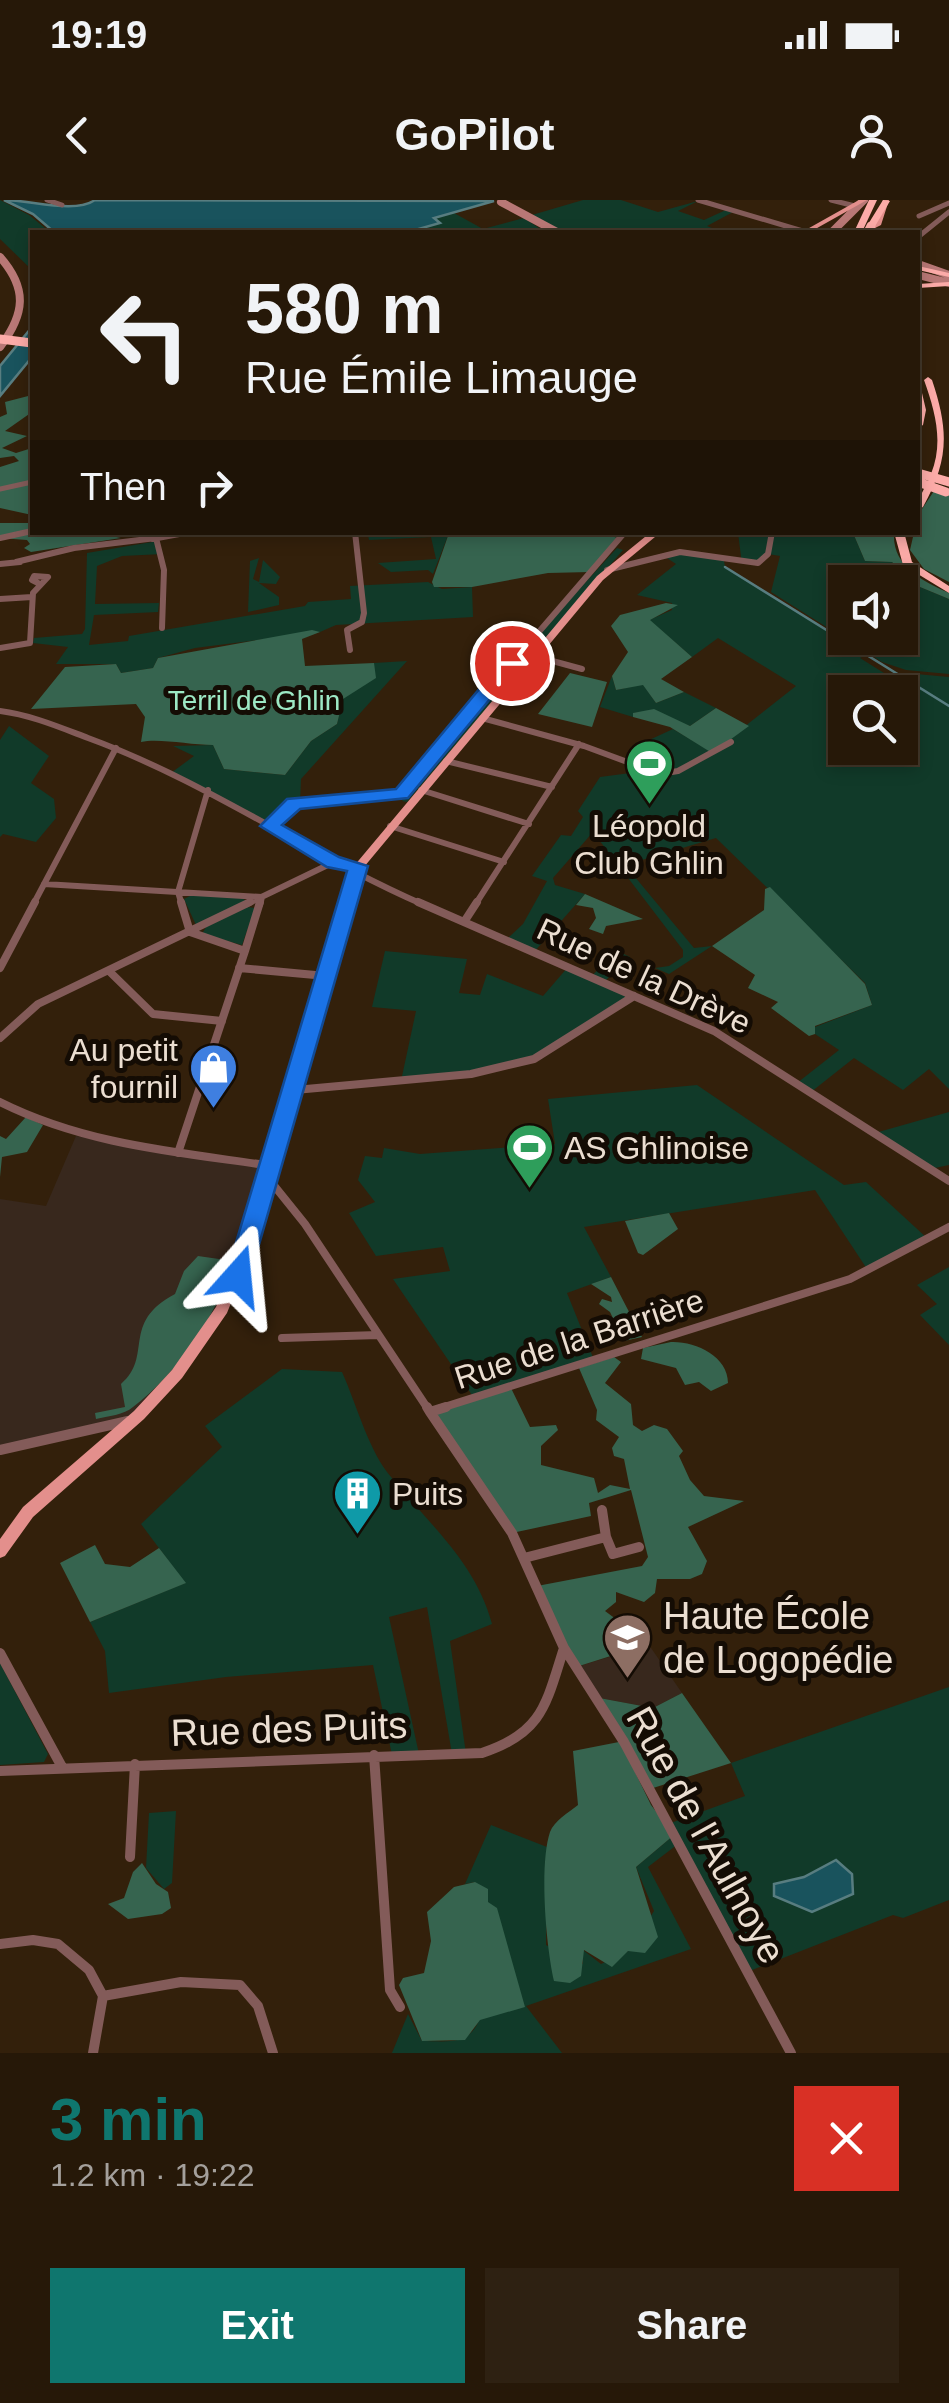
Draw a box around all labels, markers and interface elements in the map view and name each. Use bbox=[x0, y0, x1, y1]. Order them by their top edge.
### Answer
text: 19:19 bbox=[50, 14, 147, 56]
icon: back bbox=[50, 108, 105, 163]
icon: person bbox=[844, 108, 899, 163]
text: GoPilot bbox=[395, 109, 554, 160]
icon: left bbox=[80, 270, 210, 400]
text: 580 m bbox=[245, 270, 443, 348]
text: Rue Émile Limauge bbox=[245, 352, 638, 403]
icon: right bbox=[187, 460, 242, 515]
text: Then bbox=[80, 466, 167, 508]
map controls bbox=[828, 565, 918, 765]
button: sound bbox=[828, 565, 918, 655]
pin bbox=[470, 621, 555, 706]
icon: arrive bbox=[485, 636, 540, 691]
button: search bbox=[828, 675, 918, 765]
park label: Terril de Ghlin bbox=[168, 685, 340, 716]
sports icon: Léopold Club Ghlin bbox=[623, 738, 675, 806]
place label: Léopold Club Ghlin bbox=[574, 808, 724, 881]
street label: Rue de la Drève bbox=[532, 911, 756, 1041]
place label: Au petit fournil bbox=[69, 1032, 178, 1105]
shop icon: Au petit fournil bbox=[187, 1042, 239, 1110]
sports icon: AS Ghlinoise bbox=[503, 1122, 555, 1190]
place label: AS Ghlinoise bbox=[564, 1130, 749, 1166]
position arrow bbox=[186, 1224, 290, 1328]
street label: Rue de la Barrière bbox=[450, 1282, 708, 1396]
building icon: Puits bbox=[331, 1468, 383, 1536]
place label: Puits bbox=[392, 1476, 463, 1512]
place label: Haute École de Logopédie bbox=[663, 1595, 893, 1681]
school or university icon: Haute École de Logopédie bbox=[602, 1612, 654, 1680]
street label: Rue de l'Aulnoye bbox=[618, 1700, 794, 1970]
street label: Rue des Puits bbox=[170, 1704, 408, 1754]
text: 3 min bbox=[50, 2086, 207, 2153]
button: close bbox=[794, 2086, 899, 2191]
text: 1.2 km · 19:22 bbox=[50, 2157, 255, 2193]
button: Exit bbox=[50, 2268, 465, 2383]
button: Share bbox=[485, 2268, 899, 2383]

